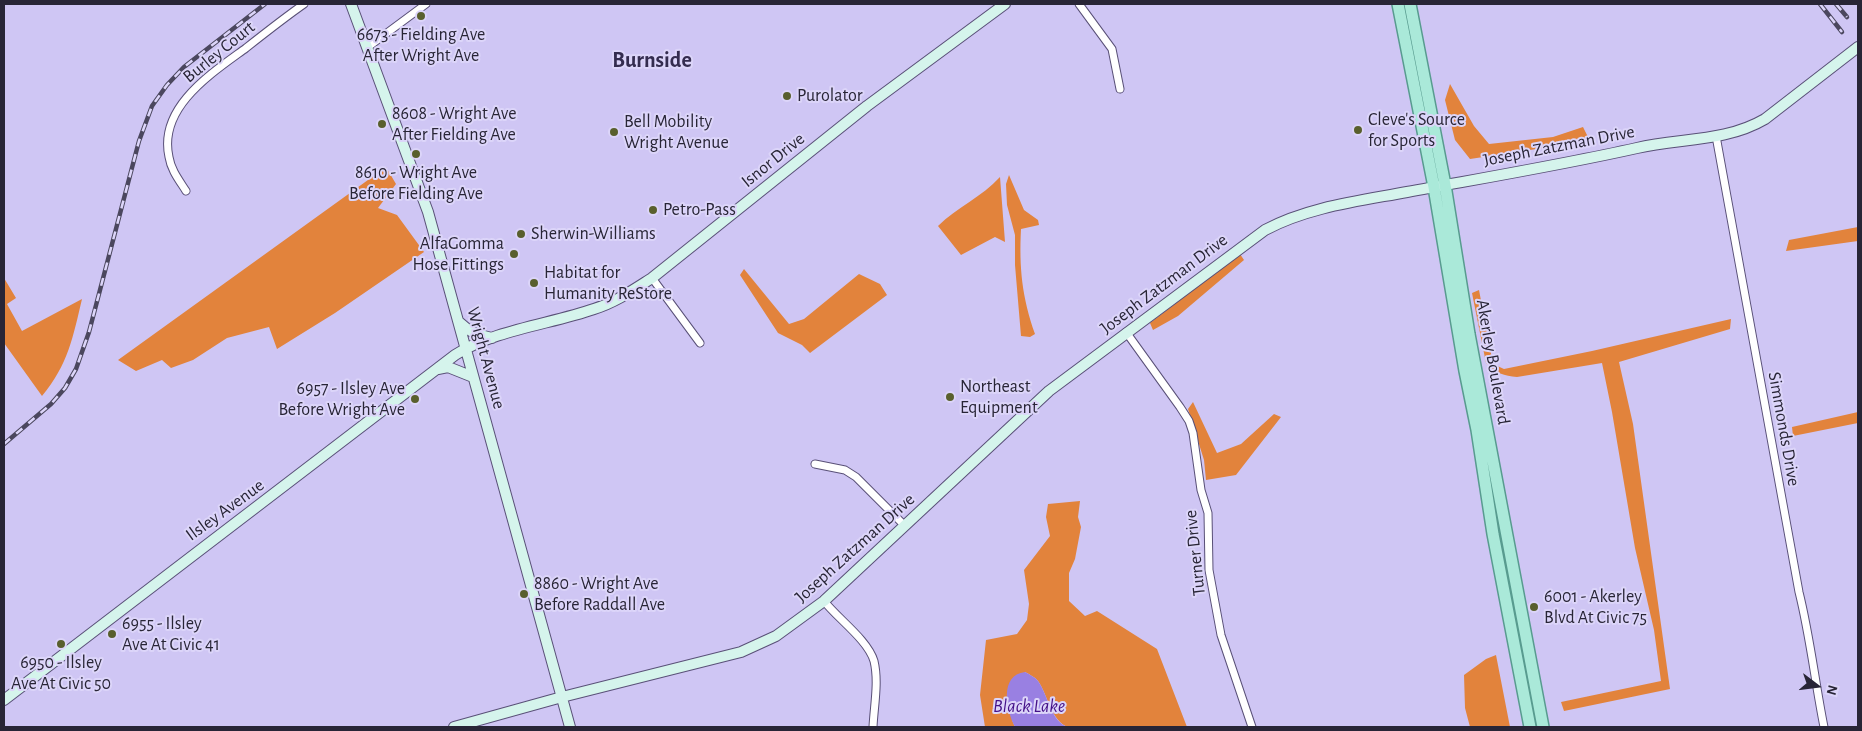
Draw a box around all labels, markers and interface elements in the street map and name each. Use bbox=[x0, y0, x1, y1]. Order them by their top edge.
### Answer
marker: 6673 - Fielding Ave After Wright Ave bbox=[415, 10, 427, 22]
street label: Burley Court bbox=[179, 16, 259, 88]
place label: 6673 - Fielding Ave After Wright Ave bbox=[357, 24, 485, 66]
district label: Burnside bbox=[612, 47, 692, 73]
place label: Purolator bbox=[797, 85, 862, 107]
marker: Purolator bbox=[781, 90, 793, 102]
place label: 8608 - Wright Ave After Fielding Ave bbox=[392, 103, 516, 146]
place label: Cleve's Source for Sports bbox=[1368, 109, 1465, 152]
place label: Bell Mobility Wright Avenue bbox=[624, 111, 729, 154]
marker: 8608 - Wright Ave After Fielding Ave bbox=[376, 118, 388, 130]
street label: Joseph Zatzman Drive bbox=[1481, 121, 1637, 171]
marker: Cleve's Source for Sports bbox=[1352, 124, 1364, 136]
marker: Bell Mobility Wright Avenue bbox=[608, 126, 620, 138]
street label: Isnor Drive bbox=[737, 128, 809, 192]
marker: 8610 - Wright Ave Before Fielding Ave bbox=[410, 148, 422, 160]
place label: 8610 - Wright Ave Before Fielding Ave bbox=[349, 162, 483, 204]
place label: Petro-Pass bbox=[663, 199, 736, 221]
marker: Petro-Pass bbox=[647, 204, 659, 216]
place label: Sherwin-Williams bbox=[531, 223, 656, 245]
marker: Sherwin-Williams bbox=[515, 228, 527, 240]
street label: Joseph Zatzman Drive bbox=[1096, 229, 1232, 339]
place label: AlfaGomma Hose Fittings bbox=[413, 233, 504, 276]
marker: AlfaGomma Hose Fittings bbox=[508, 248, 520, 260]
place label: Habitat for Humanity ReStore bbox=[544, 262, 672, 304]
marker: Habitat for Humanity ReStore bbox=[528, 277, 540, 289]
street label: Akerley Boulevard bbox=[1471, 298, 1515, 426]
street label: Wright Avenue bbox=[462, 305, 510, 411]
street label: Simmonds Drive bbox=[1763, 370, 1805, 488]
place label: Northeast Equipment bbox=[960, 376, 1038, 418]
place label: 6957 - Ilsley Ave Before Wright Ave bbox=[278, 378, 405, 420]
marker: Northeast Equipment bbox=[944, 391, 956, 403]
marker: 6957 - Ilsley Ave Before Wright Ave bbox=[409, 393, 421, 405]
street label: Ilsley Avenue bbox=[182, 474, 268, 546]
street label: Joseph Zatzman Drive bbox=[791, 489, 919, 607]
street label: Turner Drive bbox=[1180, 509, 1210, 597]
place label: 8860 - Wright Ave Before Raddall Ave bbox=[534, 573, 665, 616]
place label: 6001 - Akerley Blvd At Civic 75 bbox=[1544, 586, 1647, 628]
marker: 8860 - Wright Ave Before Raddall Ave bbox=[518, 588, 530, 600]
marker: 6001 - Akerley Blvd At Civic 75 bbox=[1528, 601, 1540, 613]
place label: 6955 - Ilsley Ave At Civic 41 bbox=[122, 613, 220, 656]
marker: 6955 - Ilsley Ave At Civic 41 bbox=[106, 628, 118, 640]
marker: 6950 - Ilsley Ave At Civic 50 bbox=[55, 638, 67, 650]
place label: 6950 - Ilsley Ave At Civic 50 bbox=[11, 652, 111, 694]
north arrow bbox=[1792, 661, 1842, 711]
text: N bbox=[1823, 683, 1840, 696]
water label: Black Lake bbox=[993, 695, 1065, 717]

